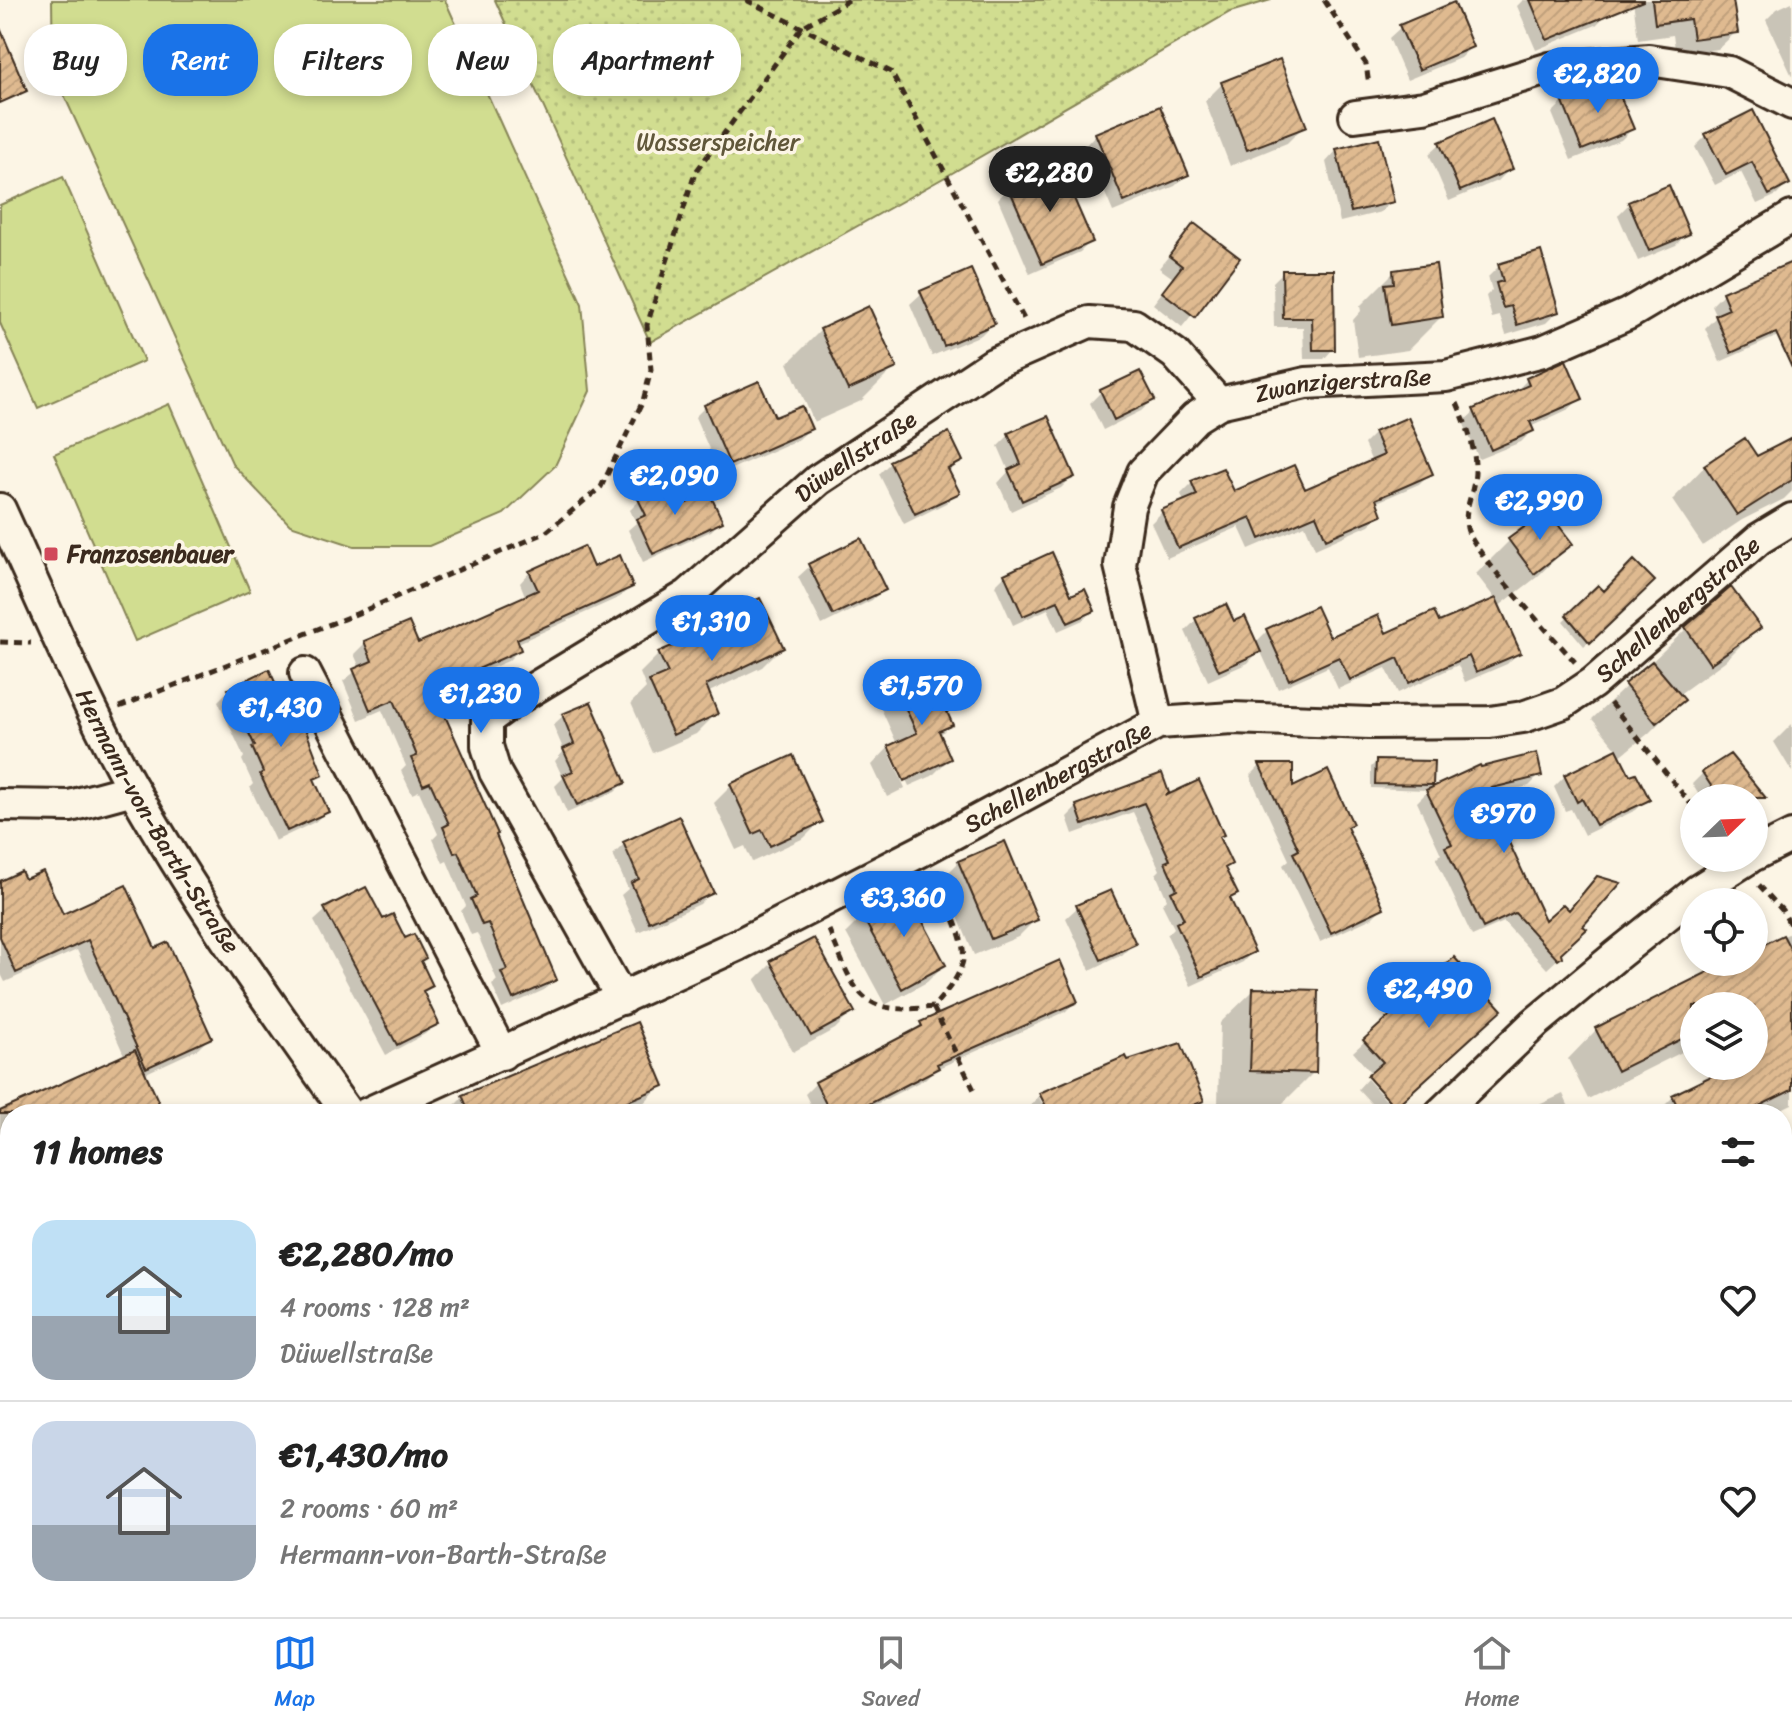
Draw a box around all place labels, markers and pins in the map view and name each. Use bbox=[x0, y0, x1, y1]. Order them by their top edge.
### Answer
pin: €2,820 bbox=[1533, 47, 1663, 115]
pin: €2,280 bbox=[985, 146, 1115, 214]
pin: €2,090 bbox=[610, 449, 740, 517]
pin: €2,990 bbox=[1475, 474, 1605, 542]
place label: Franzosenbauer bbox=[66, 533, 235, 575]
marker: Franzosenbauer bbox=[42, 545, 60, 563]
pin: €1,310 bbox=[647, 595, 777, 663]
pin: €1,570 bbox=[857, 659, 987, 727]
pin: €1,230 bbox=[416, 667, 546, 735]
pin: €1,430 bbox=[216, 681, 346, 749]
pin: €970 bbox=[1457, 787, 1551, 855]
pin: €3,360 bbox=[839, 871, 969, 939]
pin: €2,490 bbox=[1364, 962, 1494, 1030]

